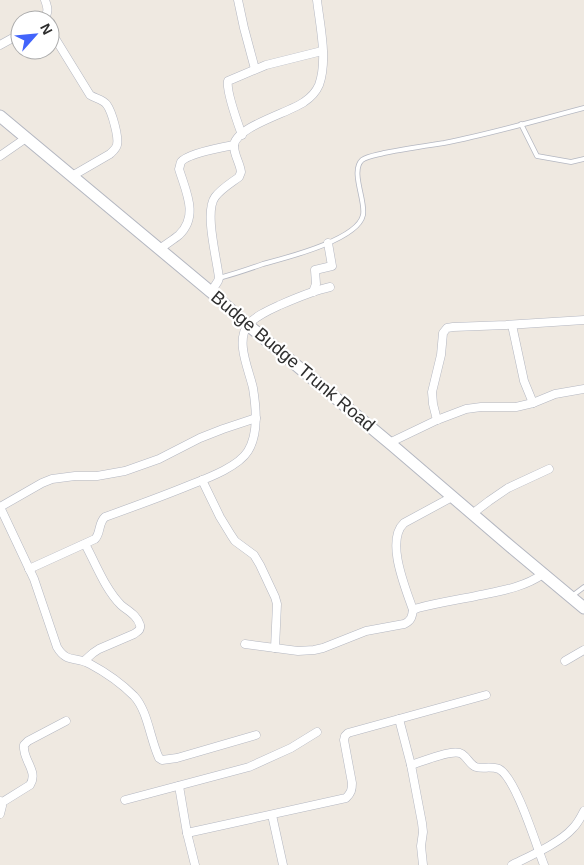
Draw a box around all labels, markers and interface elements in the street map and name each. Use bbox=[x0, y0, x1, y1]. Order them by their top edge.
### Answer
north arrow bbox=[10, 10, 60, 60]
text: N bbox=[37, 21, 56, 37]
street label: Budge Budge Trunk Road bbox=[207, 287, 379, 435]

